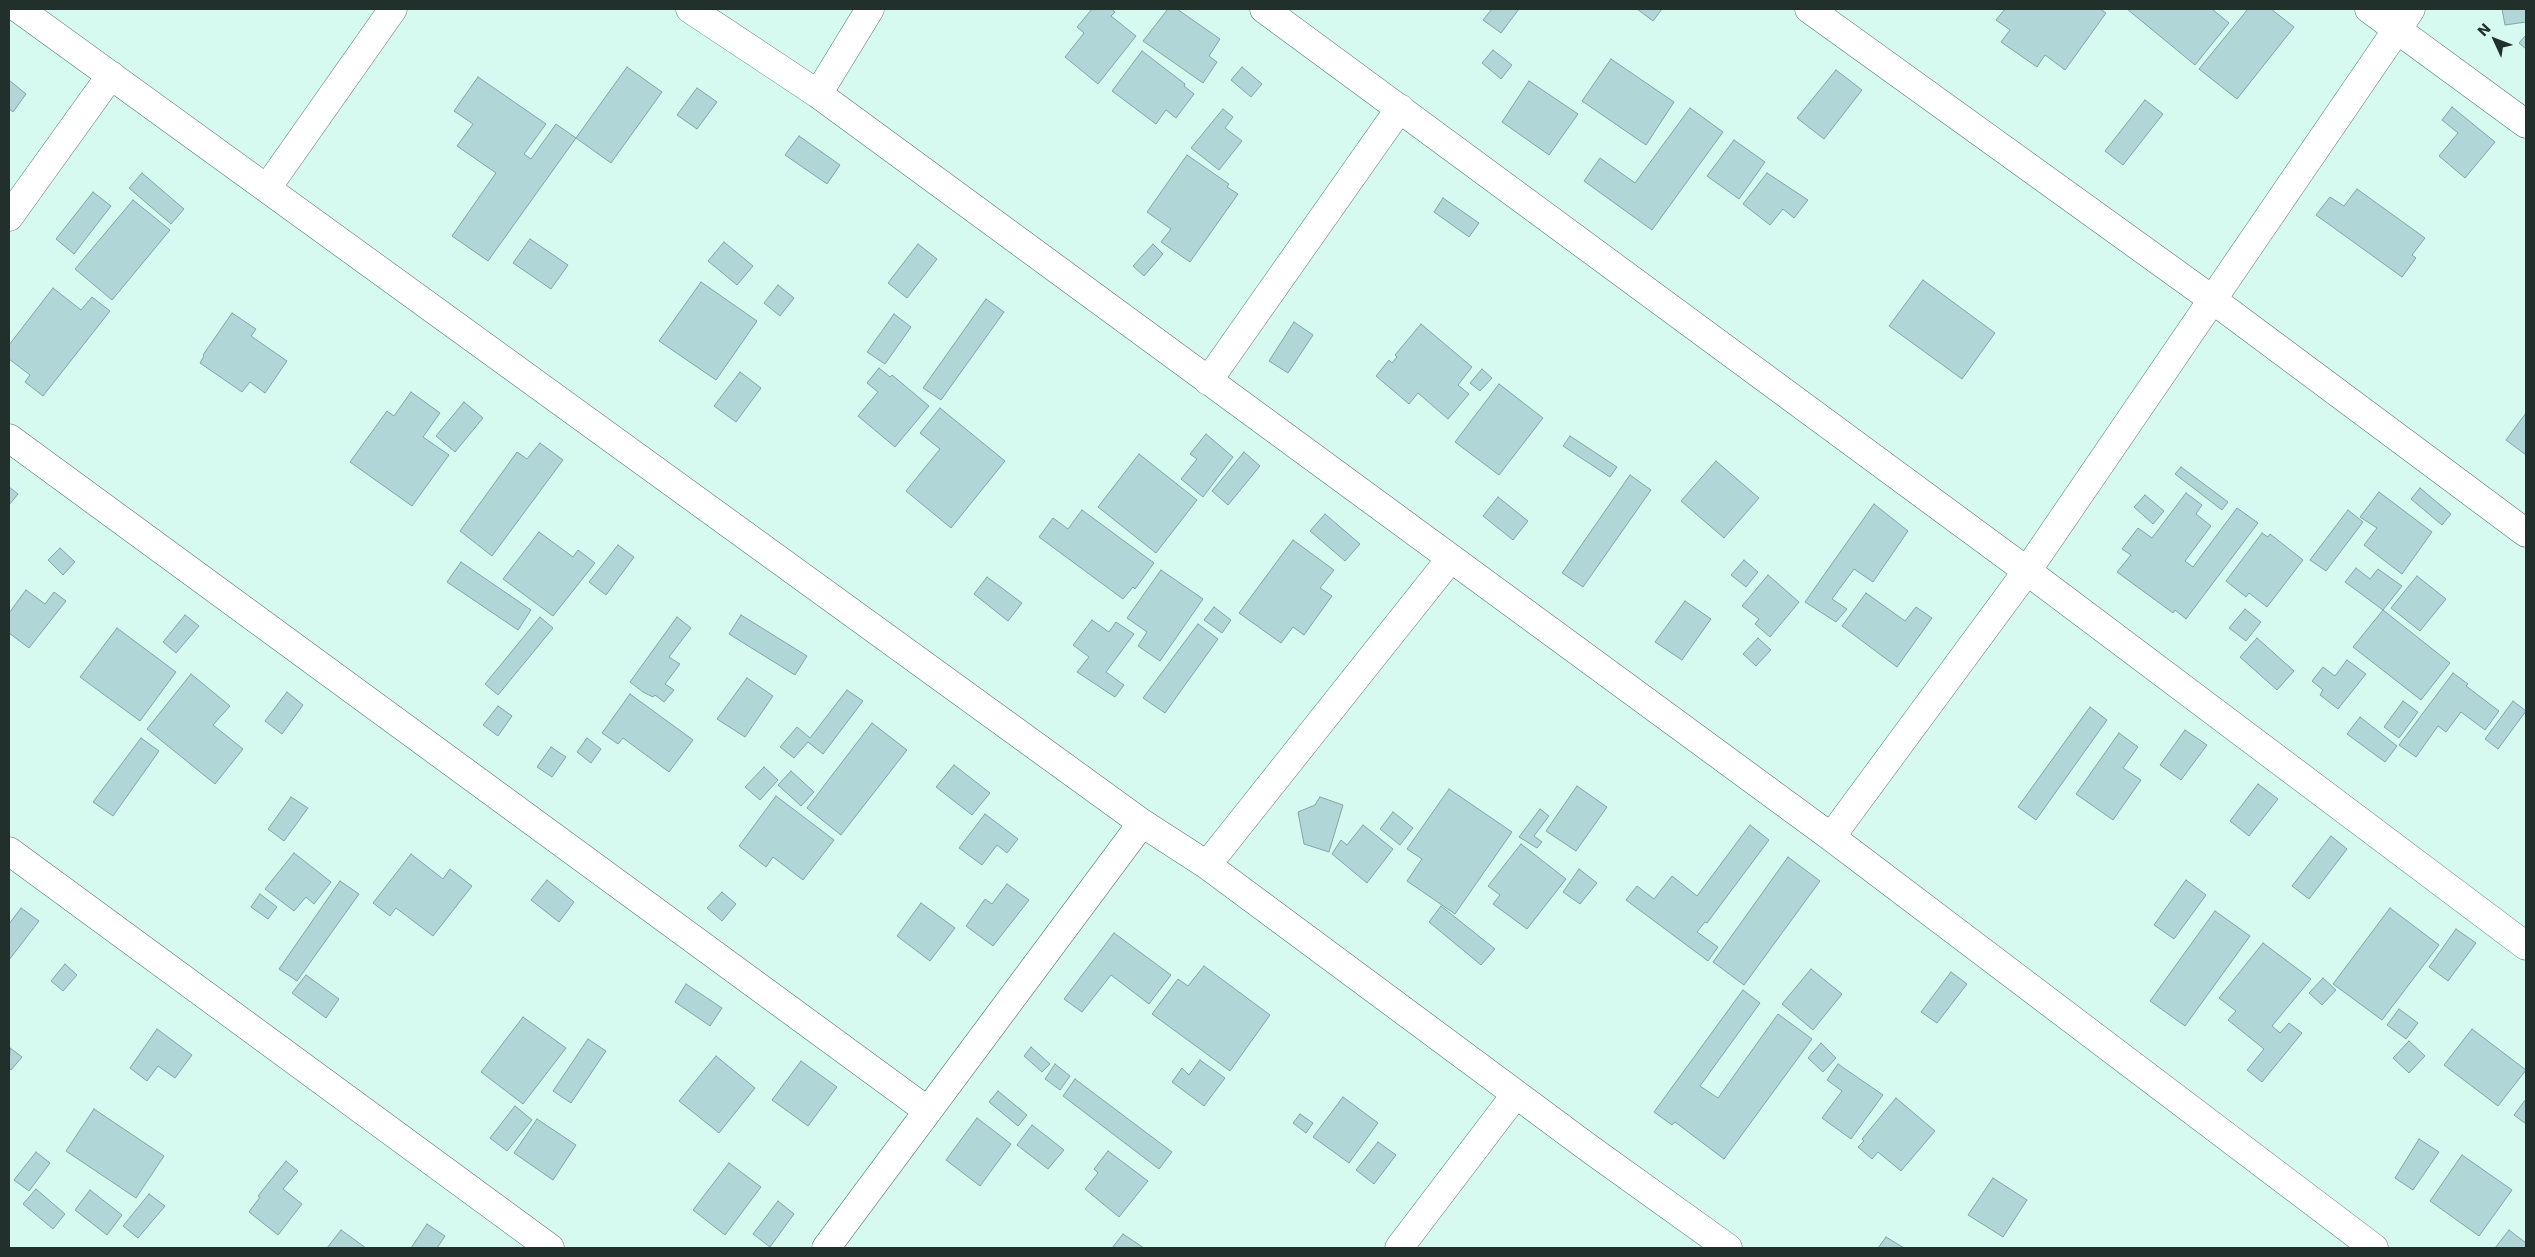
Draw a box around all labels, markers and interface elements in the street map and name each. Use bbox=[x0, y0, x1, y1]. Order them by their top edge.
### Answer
north arrow bbox=[2470, 15, 2520, 65]
text: N bbox=[2474, 20, 2494, 40]

